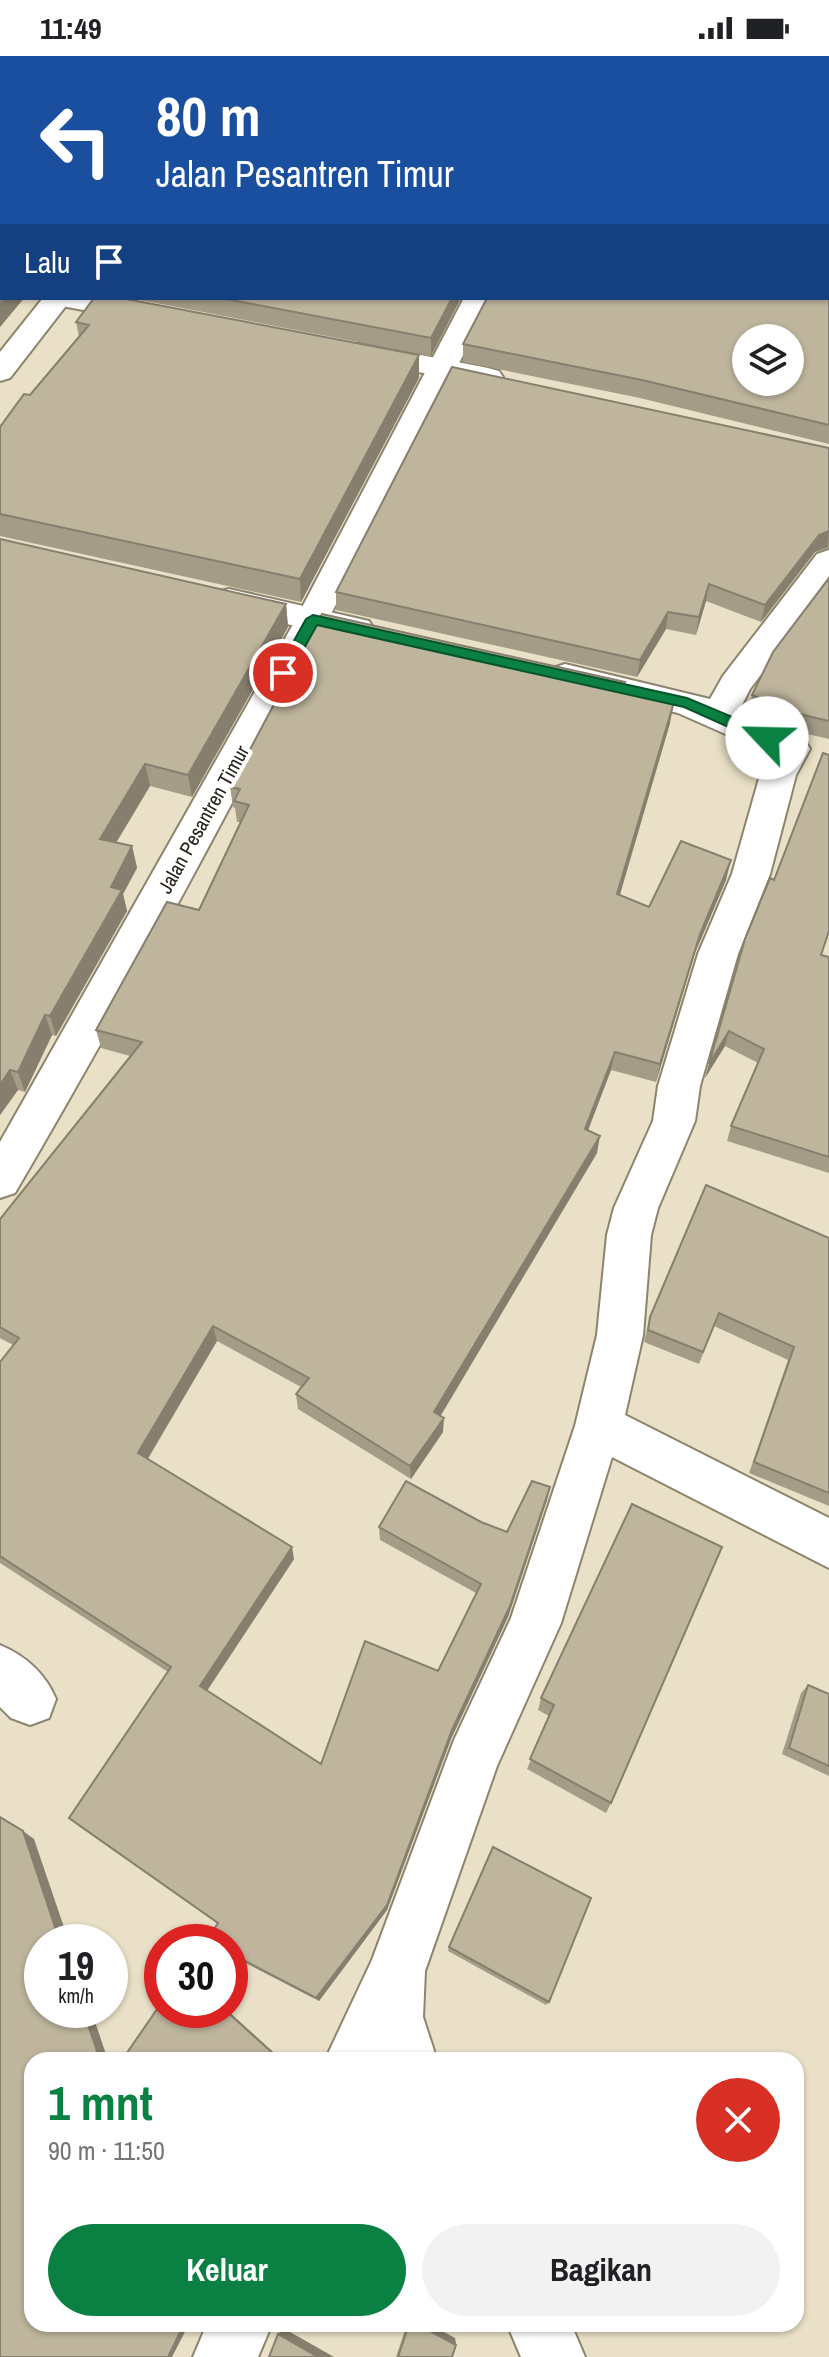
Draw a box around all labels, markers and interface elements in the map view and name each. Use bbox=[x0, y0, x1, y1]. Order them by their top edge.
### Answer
text: 11:49 bbox=[40, 8, 102, 48]
text: 80 m bbox=[156, 78, 261, 153]
icon: left bbox=[24, 88, 128, 192]
text: Jalan Pesantren Timur bbox=[156, 150, 453, 198]
icon: arrive bbox=[87, 240, 131, 284]
text: Lalu bbox=[24, 242, 71, 282]
map controls bbox=[732, 324, 804, 396]
button: layers bbox=[732, 324, 804, 396]
pin bbox=[249, 639, 317, 707]
icon: arrive bbox=[261, 651, 305, 695]
position arrow bbox=[725, 696, 809, 780]
street label: Jalan Pesantren Timur bbox=[151, 740, 255, 898]
speed limit sign: 30 bbox=[144, 1924, 248, 2028]
text: 19 bbox=[58, 1939, 94, 1992]
text: km/h bbox=[58, 1982, 94, 2009]
text: 1 mnt bbox=[48, 2070, 153, 2135]
button: close bbox=[696, 2078, 780, 2162]
text: 90 m · 11:50 bbox=[48, 2133, 165, 2168]
button: Keluar bbox=[48, 2224, 406, 2316]
button: Bagikan bbox=[422, 2224, 780, 2316]

